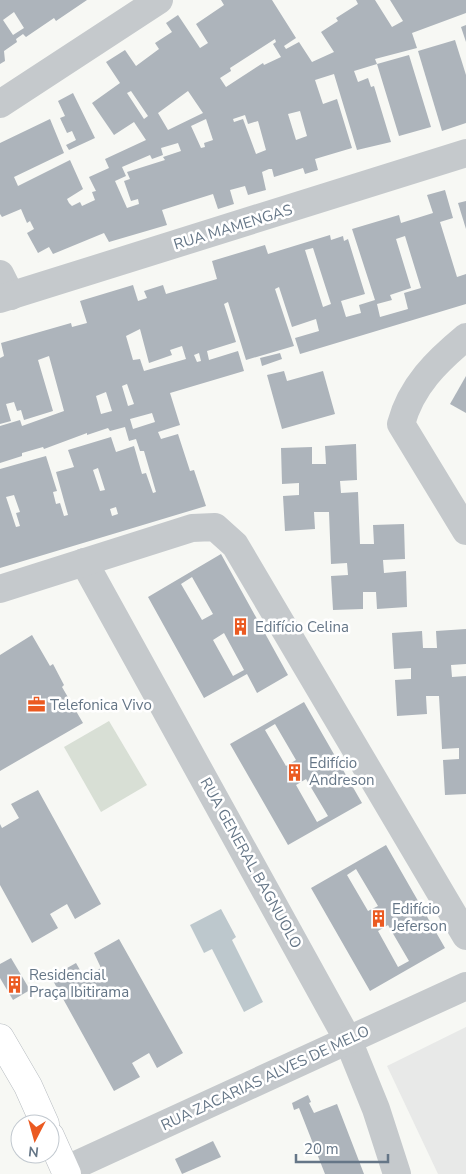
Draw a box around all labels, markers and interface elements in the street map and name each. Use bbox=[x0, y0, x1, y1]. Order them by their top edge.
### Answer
street label: RUA MAMENGAS bbox=[171, 199, 295, 255]
building icon: Edifício Celina bbox=[231, 617, 251, 637]
place label: Edifício Celina bbox=[255, 617, 349, 637]
office icon: Telefonica Vivo bbox=[26, 695, 46, 715]
place label: Telefonica Vivo bbox=[50, 695, 152, 715]
place label: Edifício Andreson bbox=[309, 753, 375, 790]
building icon: Edifício Andreson bbox=[285, 762, 305, 782]
street label: RUA GENERAL BAGNUOLO bbox=[196, 774, 306, 952]
place label: Edifício Jeferson bbox=[391, 899, 447, 936]
building icon: Edifício Jeferson bbox=[368, 908, 388, 928]
place label: Residencial Praça Ibitirama bbox=[29, 965, 129, 1002]
building icon: Residencial Praça Ibitirama bbox=[5, 974, 25, 994]
street label: RUA ZACARIAS ALVES DE MELO bbox=[158, 1021, 372, 1135]
north arrow bbox=[10, 1114, 60, 1164]
scale bar bbox=[296, 1132, 388, 1164]
text: 20 m bbox=[304, 1139, 339, 1159]
text: N bbox=[27, 1141, 40, 1161]

